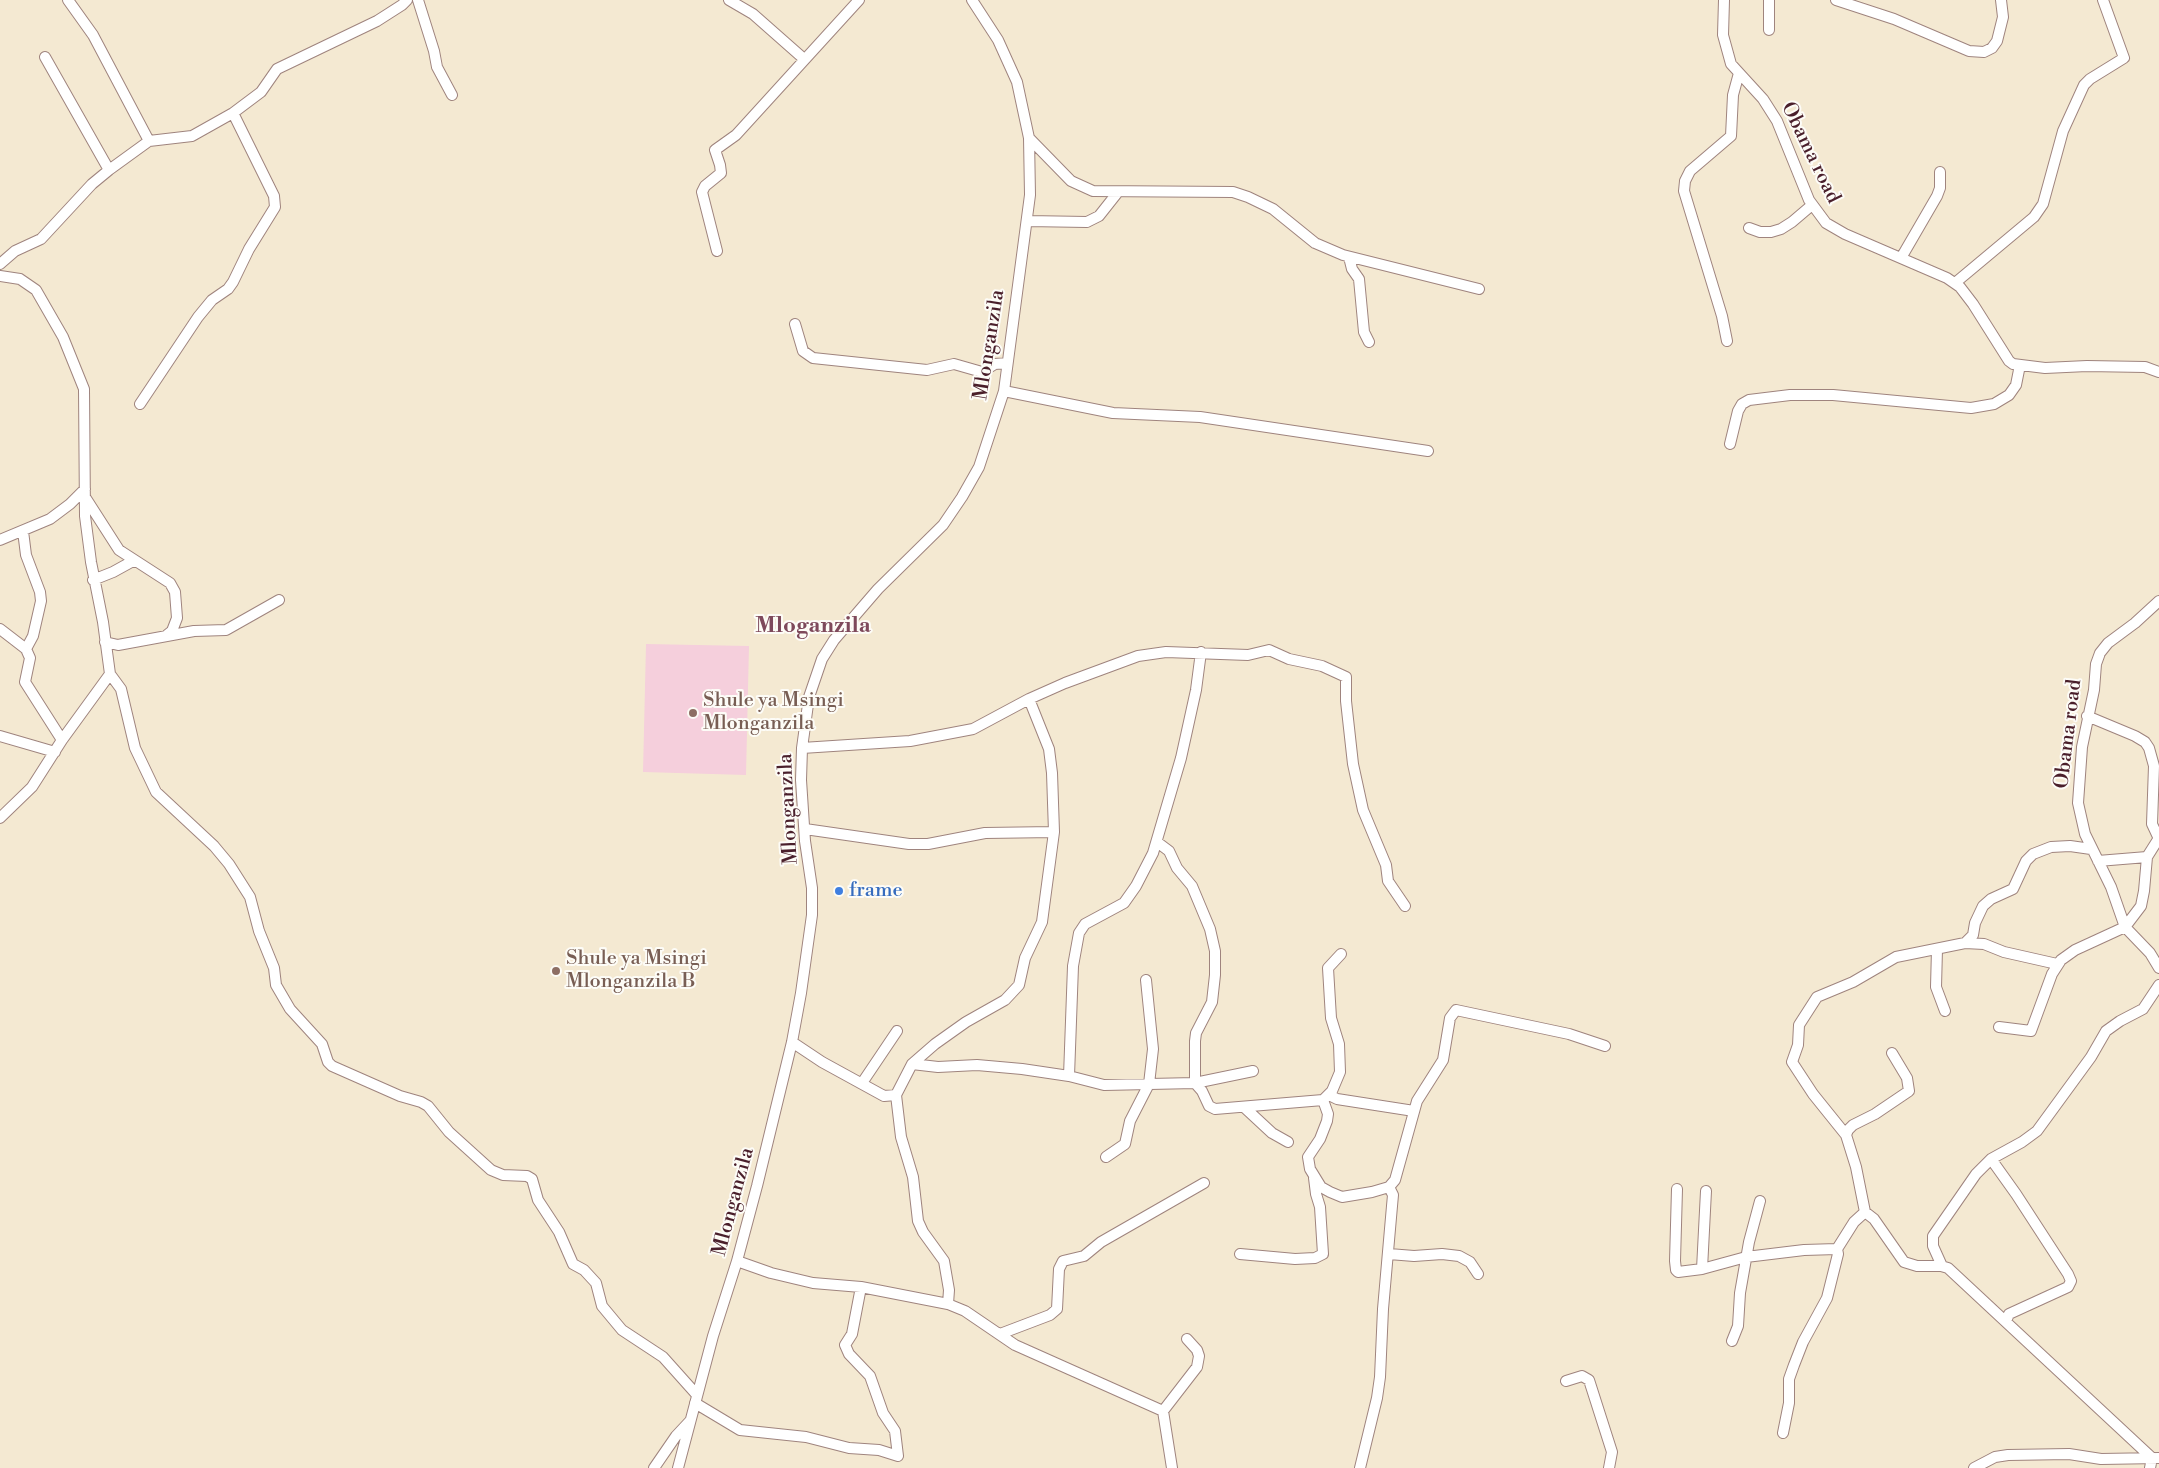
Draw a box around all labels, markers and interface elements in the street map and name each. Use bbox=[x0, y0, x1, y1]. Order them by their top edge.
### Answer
street label: Obama road bbox=[1775, 98, 1845, 208]
street label: Mlonganzila bbox=[969, 288, 1011, 402]
district label: Mloganzila bbox=[755, 614, 871, 640]
street label: Obama road bbox=[2050, 678, 2088, 790]
place label: Shule ya Msingi Mlonganzila bbox=[703, 689, 844, 736]
marker: Shule ya Msingi Mlonganzila bbox=[687, 707, 699, 719]
street label: Mlonganzila bbox=[774, 753, 804, 865]
place label: frame bbox=[849, 879, 903, 903]
marker: frame bbox=[833, 885, 845, 897]
place label: Shule ya Msingi Mlonganzila B bbox=[566, 947, 707, 994]
marker: Shule ya Msingi Mlonganzila B bbox=[550, 965, 562, 977]
street label: Mlonganzila bbox=[708, 1145, 760, 1259]

